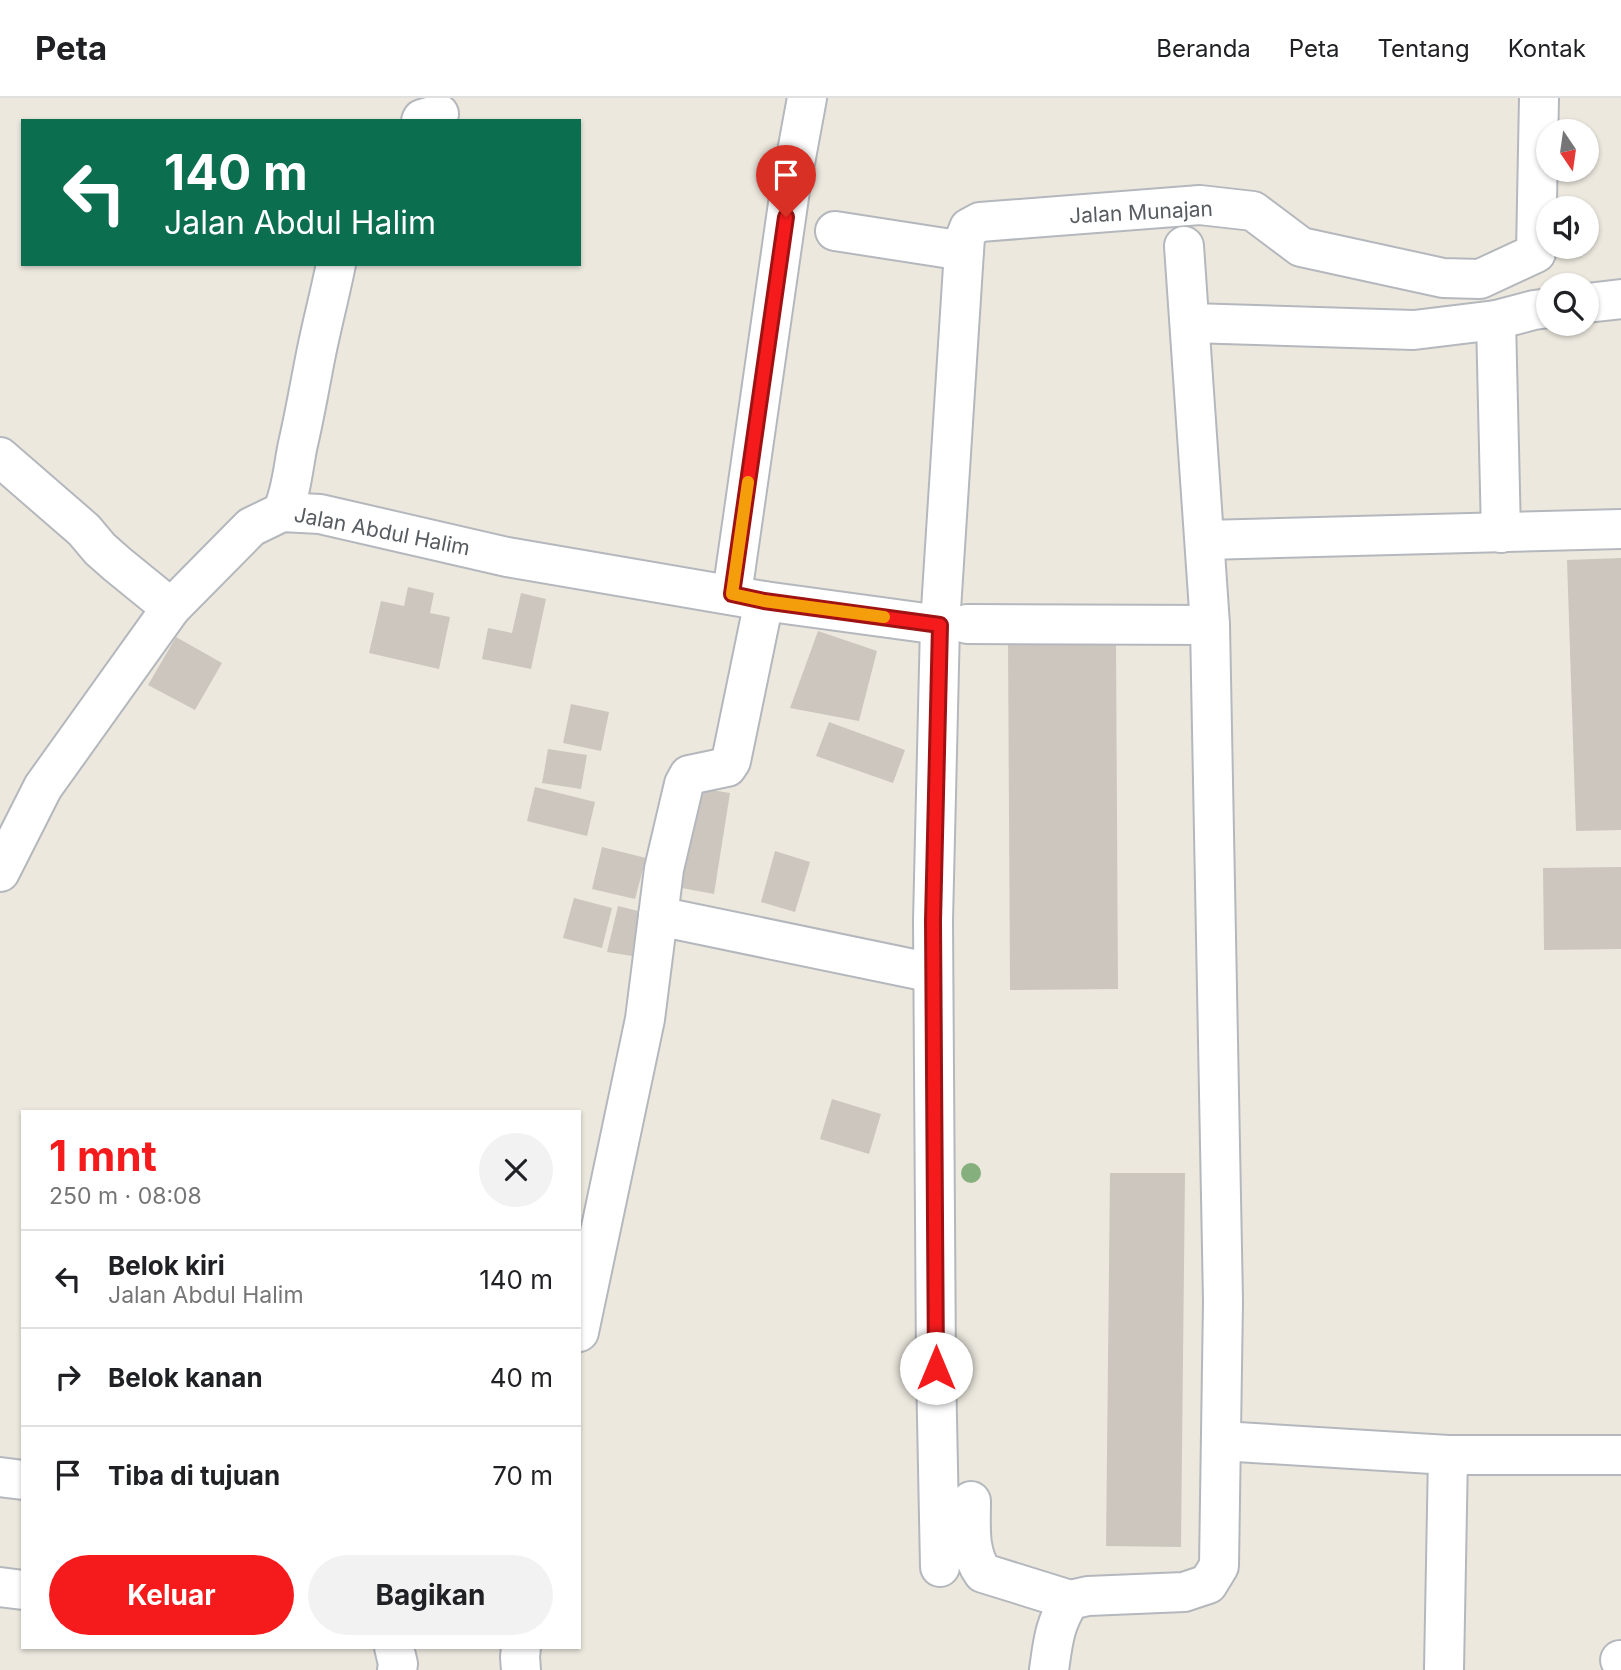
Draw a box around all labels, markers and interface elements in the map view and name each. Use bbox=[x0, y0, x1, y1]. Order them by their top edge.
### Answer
text: Peta bbox=[35, 28, 107, 68]
text: Beranda bbox=[1156, 34, 1251, 63]
text: Peta bbox=[1289, 34, 1339, 63]
text: Tentang bbox=[1377, 34, 1470, 63]
text: Kontak bbox=[1508, 34, 1586, 63]
north arrow bbox=[1536, 119, 1600, 182]
map controls bbox=[1536, 119, 1599, 336]
text: 140 m bbox=[164, 143, 308, 202]
pin bbox=[756, 145, 816, 217]
icon: left bbox=[49, 147, 140, 238]
icon: arrive bbox=[767, 156, 805, 194]
street label: Jalan Munajan bbox=[1069, 196, 1213, 228]
button: sound bbox=[1536, 196, 1599, 259]
text: Jalan Abdul Halim bbox=[164, 203, 436, 242]
button: search bbox=[1536, 273, 1599, 336]
street label: Jalan Abdul Halim bbox=[292, 502, 472, 560]
text: 1 mnt bbox=[49, 1130, 157, 1181]
button: close bbox=[479, 1133, 553, 1207]
text: 250 m · 08:08 bbox=[49, 1182, 202, 1210]
text: Belok kiri bbox=[108, 1250, 225, 1281]
icon: left bbox=[49, 1260, 87, 1298]
text: 140 m bbox=[479, 1264, 553, 1295]
text: Jalan Abdul Halim bbox=[108, 1281, 304, 1309]
position arrow bbox=[899, 1331, 973, 1405]
icon: right bbox=[49, 1358, 87, 1396]
text: Belok kanan bbox=[108, 1362, 263, 1393]
text: 40 m bbox=[490, 1362, 553, 1393]
icon: arrive bbox=[49, 1456, 87, 1494]
text: Tiba di tujuan bbox=[108, 1460, 280, 1491]
text: 70 m bbox=[492, 1460, 553, 1491]
button: Keluar bbox=[49, 1555, 294, 1635]
button: Bagikan bbox=[308, 1555, 553, 1635]

